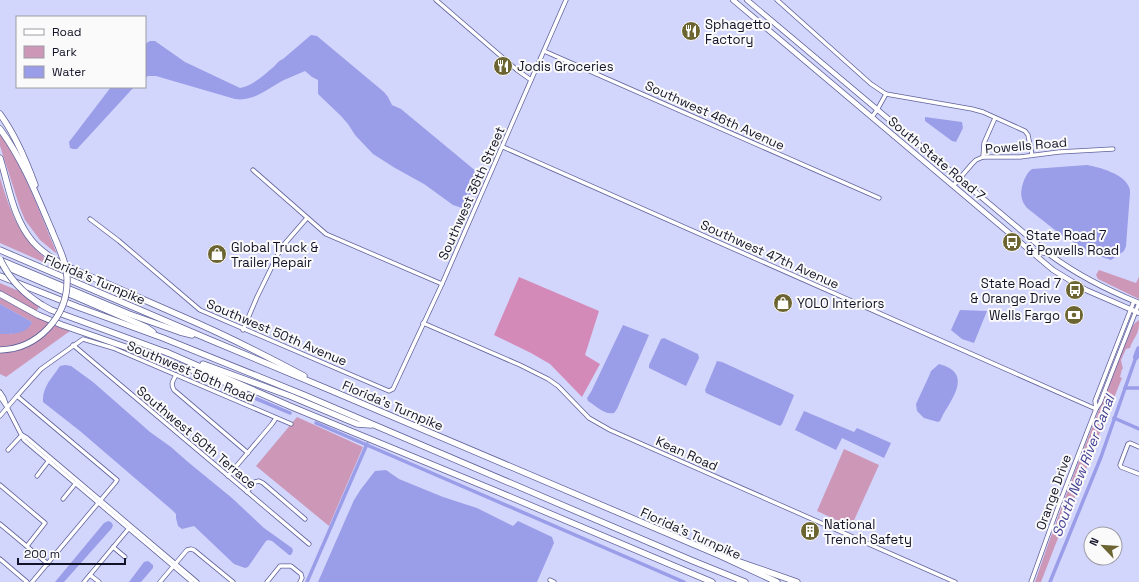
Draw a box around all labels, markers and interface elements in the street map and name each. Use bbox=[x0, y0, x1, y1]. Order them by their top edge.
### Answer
legend bbox=[16, 16, 146, 88]
place label: Sphagetto Factory bbox=[705, 16, 771, 48]
restaurant icon: Sphagetto Factory bbox=[680, 20, 702, 42]
text: Road bbox=[52, 24, 81, 40]
text: Park bbox=[52, 44, 77, 60]
restaurant icon: Jodis Groceries bbox=[492, 55, 514, 77]
place label: Jodis Groceries bbox=[517, 58, 614, 75]
text: Water bbox=[52, 64, 86, 80]
street label: Southwest 46th Avenue bbox=[642, 77, 787, 154]
street label: South State Road 7 bbox=[885, 113, 989, 204]
street label: Southwest 36th Street bbox=[434, 124, 509, 263]
street label: Powells Road bbox=[984, 133, 1068, 158]
street label: Southwest 47th Avenue bbox=[698, 216, 842, 293]
place label: State Road 7 & Powells Road bbox=[1026, 227, 1119, 259]
bus stop icon: State Road 7 & Powells Road bbox=[1001, 231, 1023, 253]
place label: Global Truck & Trailer Repair bbox=[231, 239, 318, 271]
shop icon: Global Truck & Trailer Repair bbox=[206, 243, 228, 265]
street label: Florida's Turnpike bbox=[42, 250, 148, 308]
place label: State Road 7 & Orange Drive bbox=[970, 275, 1061, 307]
bus stop icon: State Road 7 & Orange Drive bbox=[1064, 279, 1086, 301]
shop icon: YOLO Interiors bbox=[772, 292, 794, 314]
street label: Southwest 50th Avenue bbox=[204, 295, 350, 370]
place label: YOLO Interiors bbox=[797, 295, 884, 312]
bank icon: Wells Fargo bbox=[1063, 304, 1085, 326]
place label: Wells Fargo bbox=[989, 307, 1060, 324]
street label: Southwest 50th Road bbox=[124, 337, 257, 406]
street label: Florida's Turnpike bbox=[340, 376, 446, 434]
street label: Southwest 50th Terrace bbox=[133, 382, 260, 493]
water label: South New River Canal bbox=[1048, 391, 1119, 539]
street label: Kean Road bbox=[653, 432, 720, 475]
street label: Orange Drive bbox=[1032, 452, 1075, 532]
street label: Florida's Turnpike bbox=[638, 504, 744, 563]
place label: National Trench Safety bbox=[824, 516, 912, 548]
building icon: National Trench Safety bbox=[799, 520, 821, 542]
north arrow bbox=[1083, 526, 1123, 566]
text: N bbox=[1086, 535, 1102, 548]
scale bar bbox=[18, 540, 125, 566]
text: 200 m bbox=[24, 546, 60, 562]

